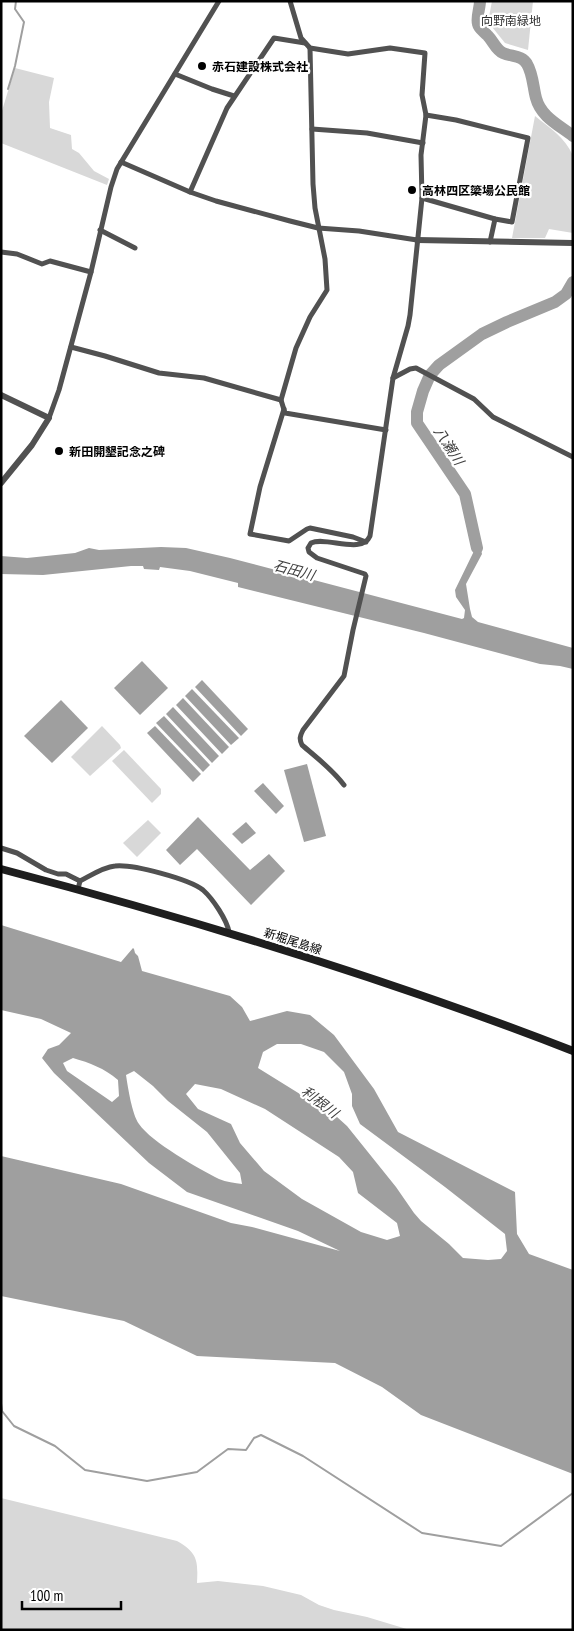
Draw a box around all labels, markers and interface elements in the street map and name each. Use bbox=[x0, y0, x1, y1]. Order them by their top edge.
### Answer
park label: 向野南緑地 bbox=[481, 13, 541, 28]
place label: 赤石建設株式会社 bbox=[212, 59, 308, 74]
marker: 赤石建設株式会社 bbox=[196, 60, 208, 72]
place label: 高林四区簗場公民館 bbox=[422, 183, 530, 198]
marker: 高林四区簗場公民館 bbox=[406, 184, 418, 196]
water label: 八瀬川 bbox=[430, 423, 469, 470]
place label: 新田開墾記念之碑 bbox=[69, 444, 165, 459]
marker: 新田開墾記念之碑 bbox=[53, 445, 65, 457]
water label: 石田川 bbox=[271, 556, 319, 585]
street label: 新堀尾島線 bbox=[262, 925, 324, 957]
water label: 利根川 bbox=[298, 1082, 344, 1123]
scale bar bbox=[22, 1578, 121, 1610]
text: 100 m bbox=[30, 1586, 63, 1605]

